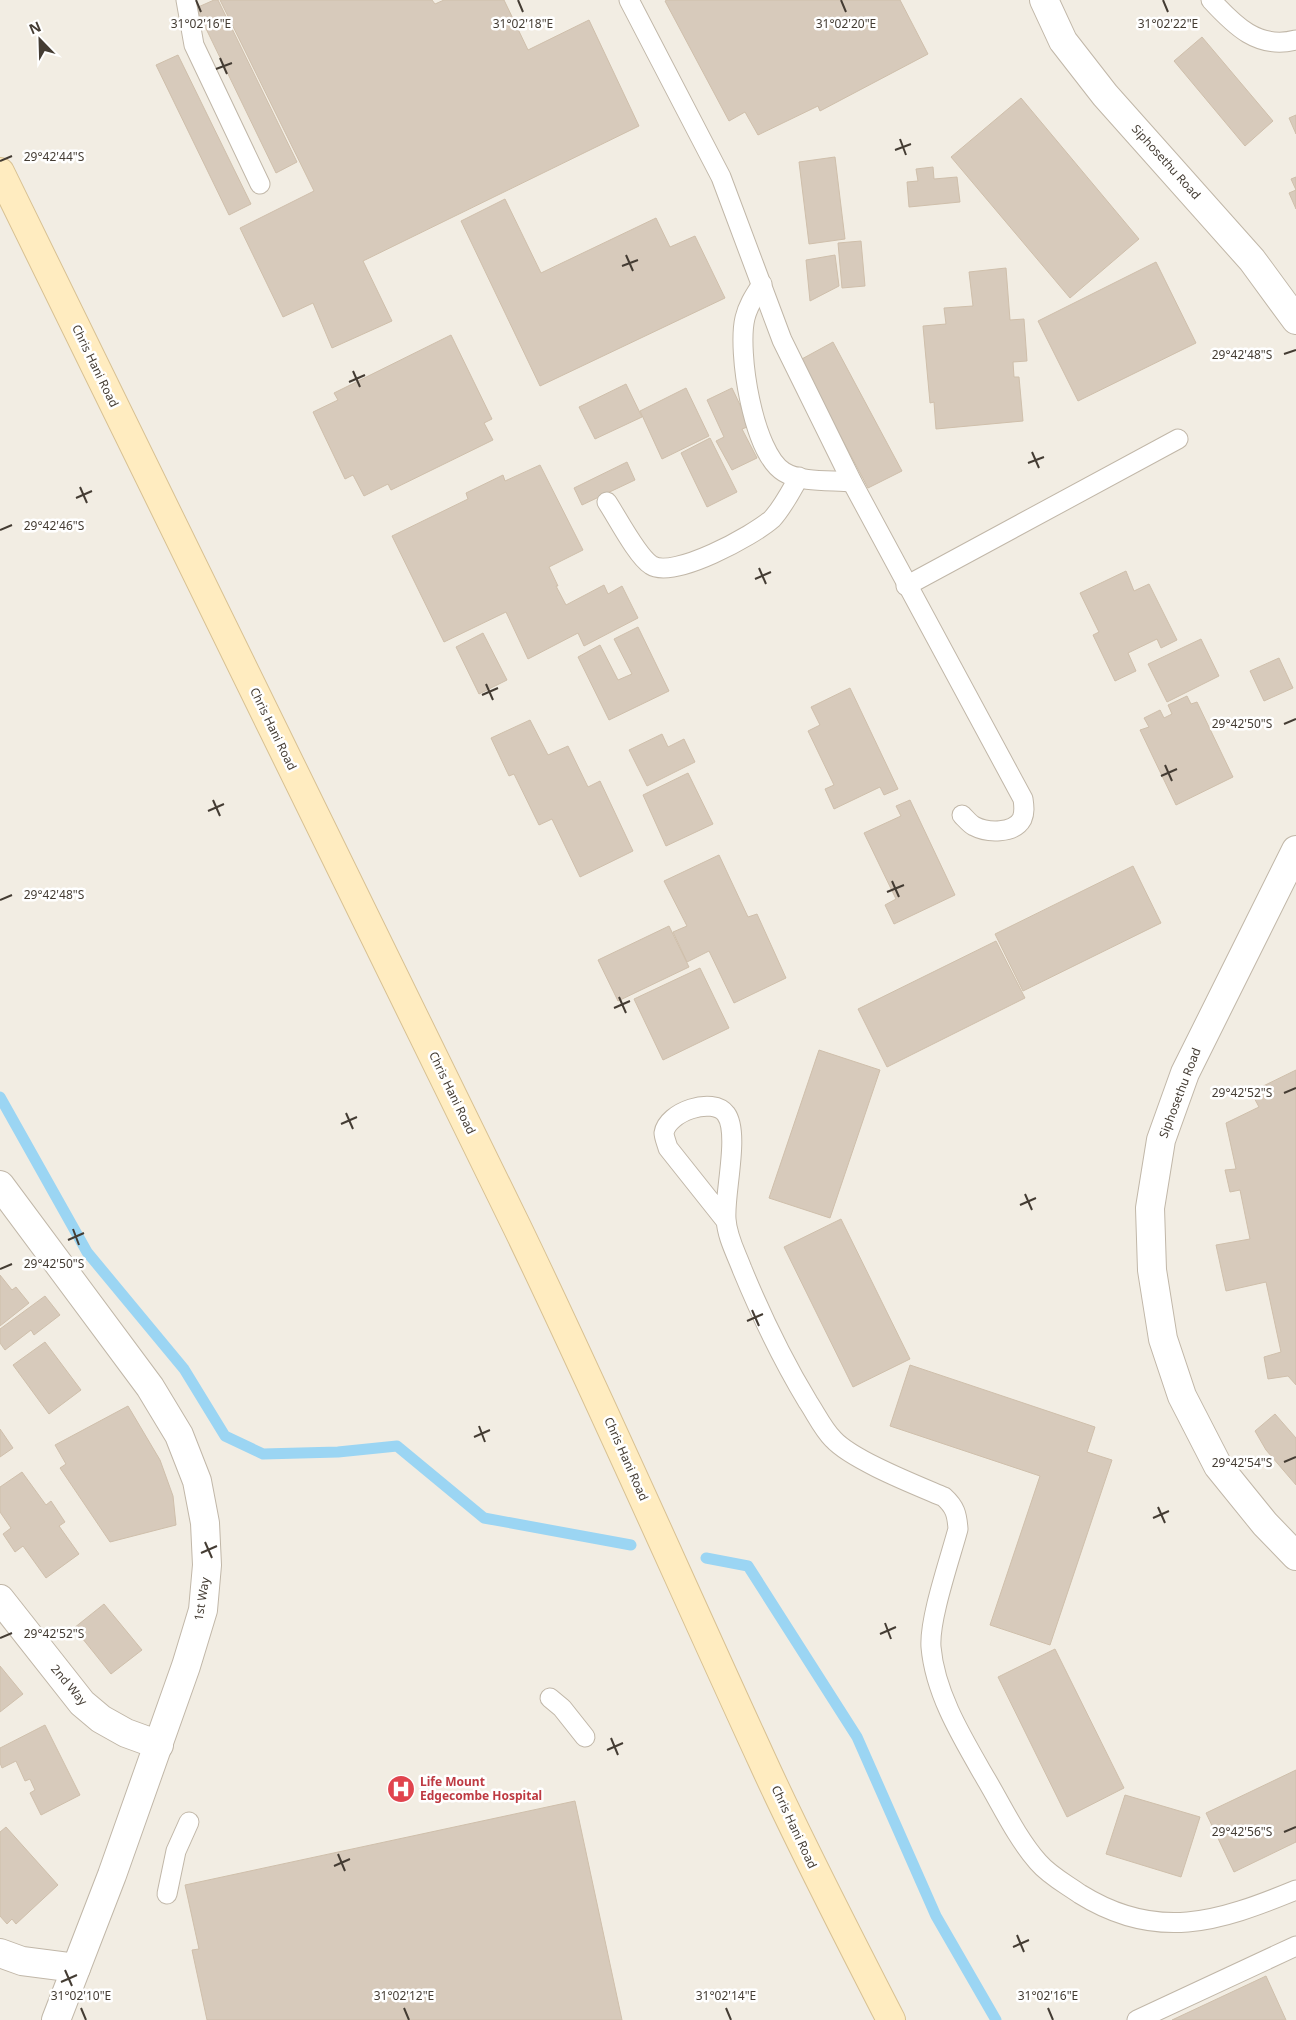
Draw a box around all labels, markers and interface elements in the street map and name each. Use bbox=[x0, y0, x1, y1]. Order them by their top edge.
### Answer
north arrow bbox=[15, 15, 65, 65]
text: 31°02'16"E bbox=[171, 15, 231, 32]
text: 31°02'18"E bbox=[493, 15, 553, 32]
text: 31°02'20"E bbox=[816, 15, 876, 32]
text: 31°02'22"E bbox=[1138, 15, 1198, 32]
text: N bbox=[26, 17, 44, 39]
street label: Siphosethu Road bbox=[1128, 121, 1205, 203]
text: 29°42'44"S bbox=[24, 148, 85, 165]
street label: Chris Hani Road bbox=[68, 322, 123, 410]
text: 29°42'48"S bbox=[1212, 346, 1273, 363]
text: 29°42'46"S bbox=[24, 517, 85, 534]
street label: Chris Hani Road bbox=[246, 685, 301, 773]
text: 29°42'50"S bbox=[1212, 715, 1273, 732]
text: 29°42'48"S bbox=[24, 886, 85, 903]
street label: Siphosethu Road bbox=[1155, 1045, 1205, 1140]
street label: Chris Hani Road bbox=[425, 1049, 480, 1137]
text: 29°42'52"S bbox=[1212, 1084, 1273, 1101]
text: 29°42'50"S bbox=[24, 1255, 85, 1272]
street label: Chris Hani Road bbox=[600, 1414, 653, 1503]
text: 29°42'54"S bbox=[1212, 1454, 1273, 1471]
street label: 1st Way bbox=[190, 1575, 213, 1622]
text: 29°42'52"S bbox=[24, 1625, 85, 1642]
street label: 2nd Way bbox=[47, 1661, 92, 1709]
place label: Life Mount Edgecombe Hospital bbox=[420, 1773, 542, 1804]
hospital icon: Life Mount Edgecombe Hospital bbox=[386, 1774, 416, 1804]
street label: Chris Hani Road bbox=[768, 1782, 821, 1871]
text: 29°42'56"S bbox=[1212, 1823, 1273, 1840]
text: 31°02'10"E bbox=[51, 1987, 111, 2004]
text: 31°02'12"E bbox=[374, 1987, 434, 2004]
text: 31°02'14"E bbox=[696, 1987, 756, 2004]
text: 31°02'16"E bbox=[1018, 1987, 1078, 2004]

